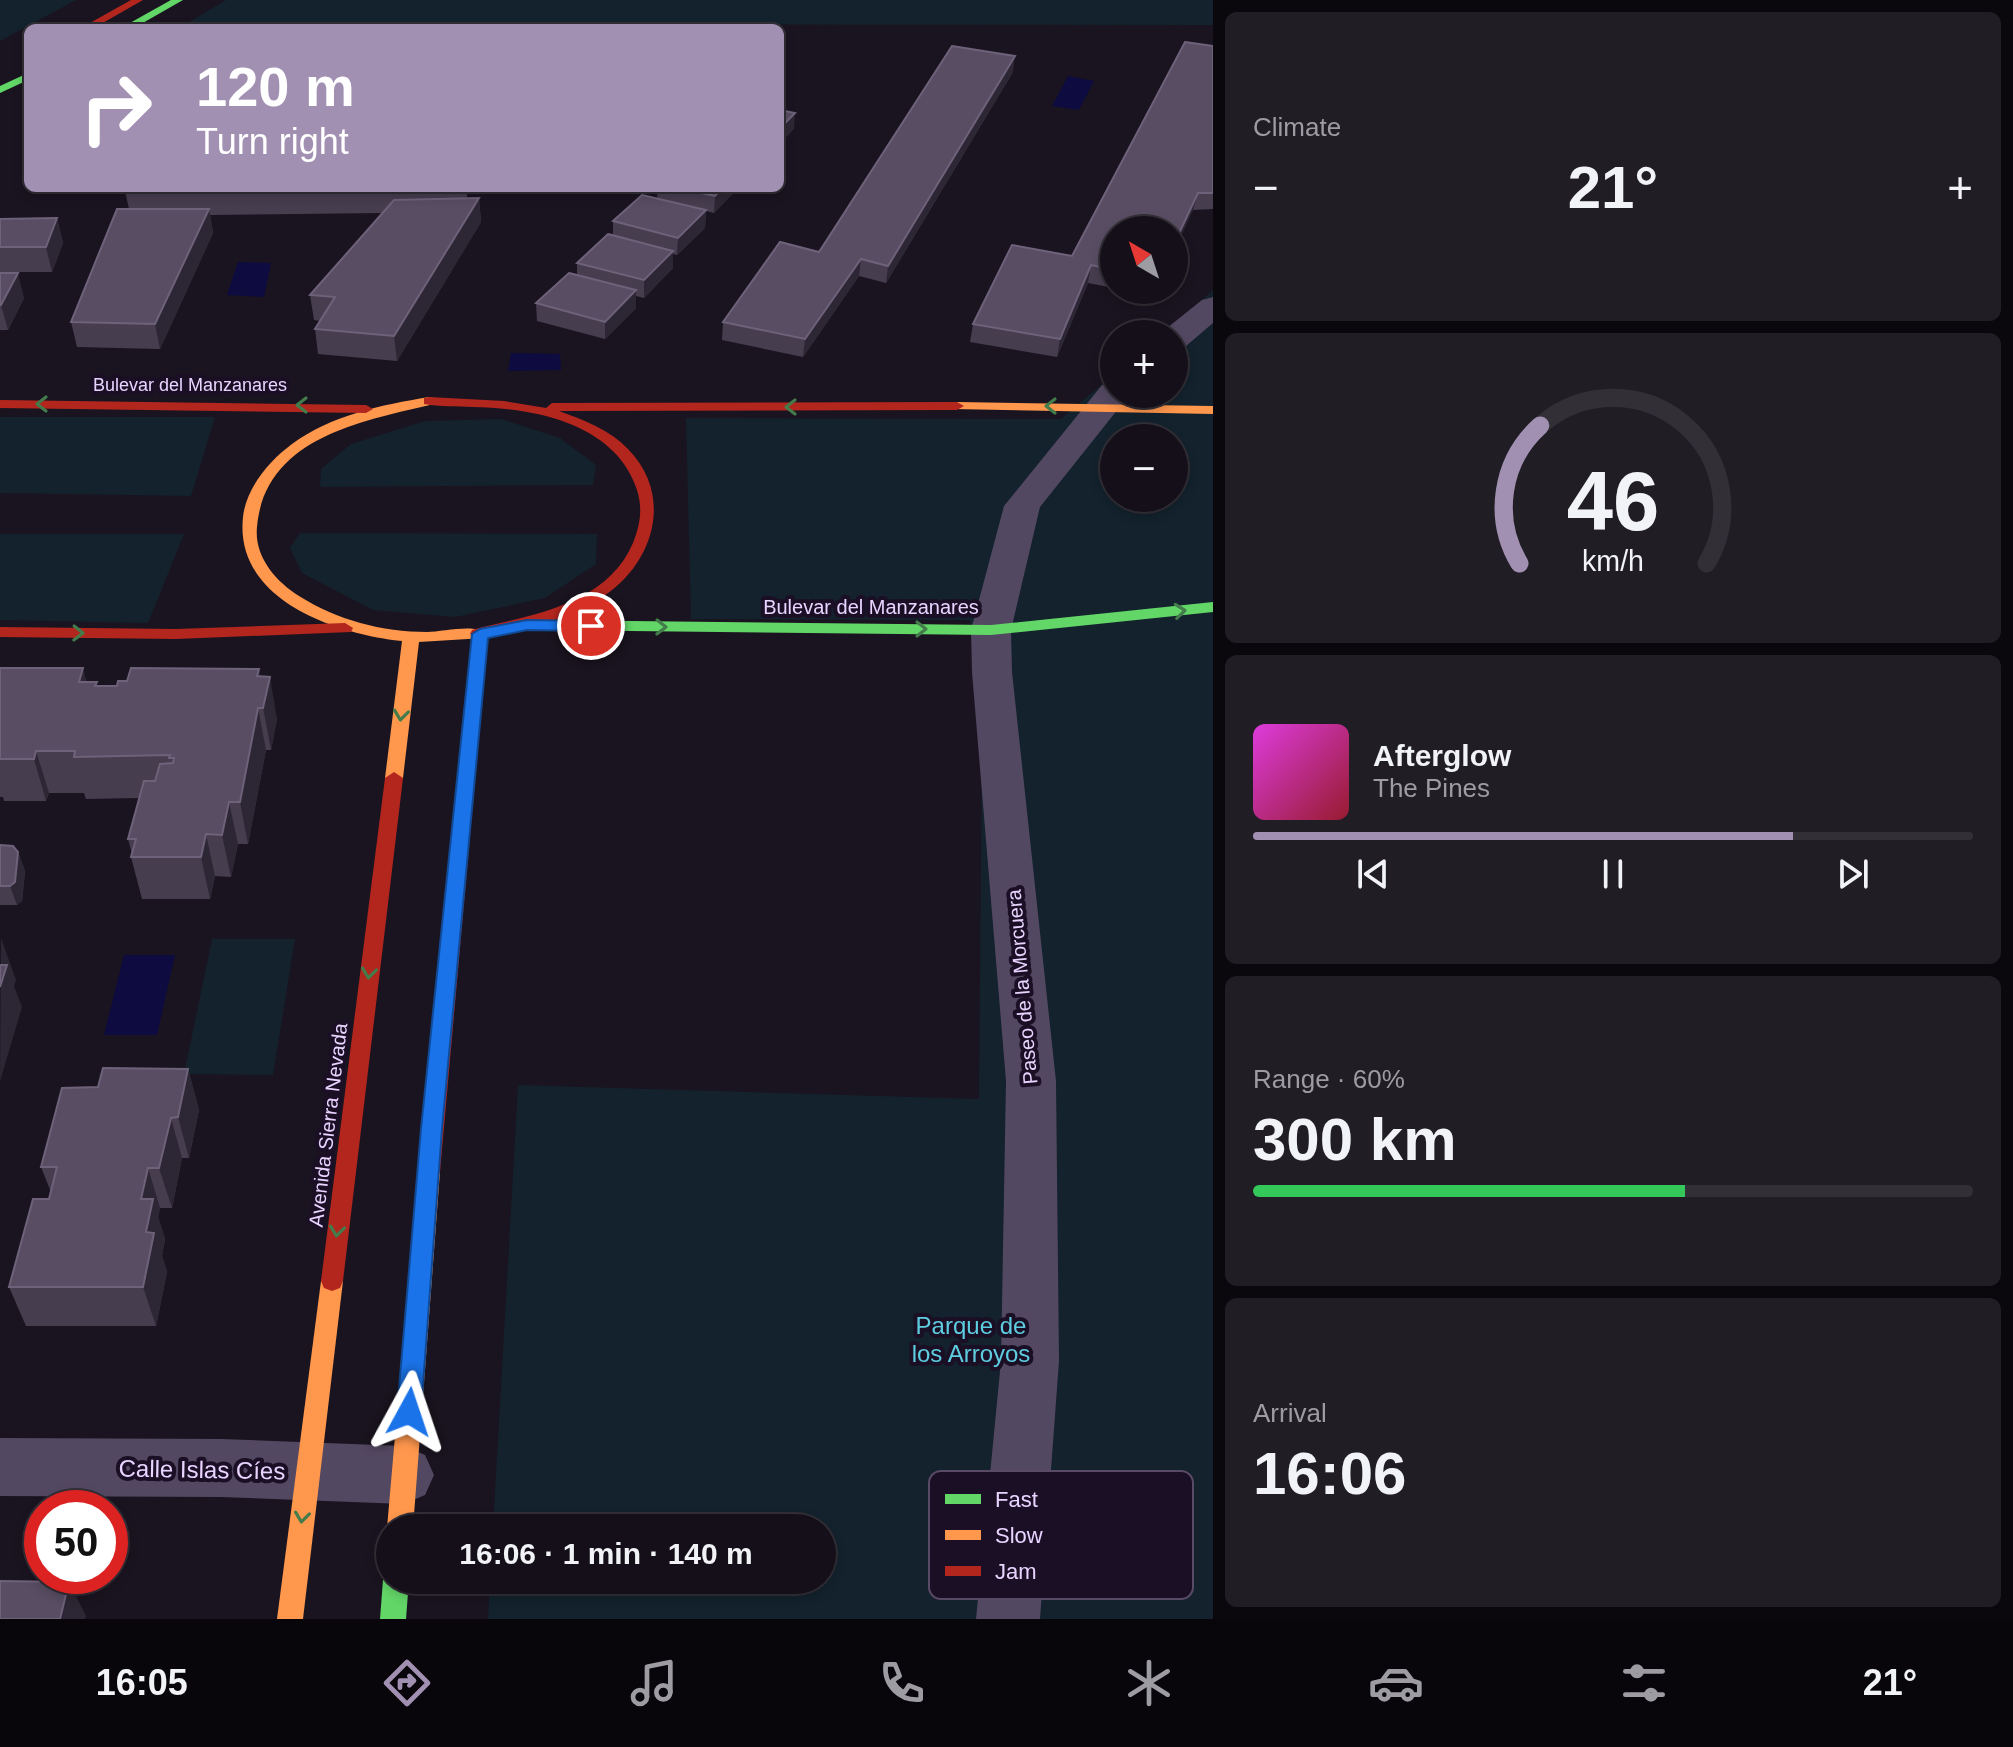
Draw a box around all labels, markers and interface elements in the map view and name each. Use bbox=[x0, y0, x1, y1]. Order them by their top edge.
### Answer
text: 120 m bbox=[196, 55, 355, 118]
icon: right bbox=[64, 56, 168, 160]
text: Climate bbox=[1253, 112, 1341, 142]
text: Turn right bbox=[196, 121, 349, 162]
text: 21° bbox=[1568, 154, 1658, 221]
text: − bbox=[1253, 163, 1279, 212]
text: + bbox=[1947, 163, 1973, 212]
north arrow bbox=[1100, 216, 1188, 304]
map controls bbox=[1100, 216, 1188, 512]
button: + bbox=[1100, 320, 1188, 408]
street label: Bulevar del Manzanares bbox=[93, 375, 287, 395]
one-way arrow bbox=[35, 395, 48, 413]
one-way arrow bbox=[295, 397, 308, 414]
one-way arrow bbox=[1044, 397, 1057, 415]
one-way arrow bbox=[784, 398, 797, 415]
button: − bbox=[1100, 424, 1188, 512]
text: 46 bbox=[1567, 455, 1659, 548]
text: km/h bbox=[1582, 545, 1644, 577]
pin bbox=[557, 592, 625, 660]
street label: Bulevar del Manzanares bbox=[763, 596, 979, 618]
one-way arrow bbox=[1174, 602, 1187, 619]
icon: arrive bbox=[569, 604, 613, 648]
one-way arrow bbox=[655, 618, 668, 636]
one-way arrow bbox=[915, 620, 928, 638]
one-way arrow bbox=[72, 624, 85, 642]
one-way arrow bbox=[393, 709, 410, 722]
text: Afterglow bbox=[1373, 739, 1511, 772]
text: The Pines bbox=[1373, 773, 1490, 803]
icon: previous bbox=[1351, 852, 1395, 896]
icon: pause bbox=[1591, 852, 1635, 896]
icon: next bbox=[1831, 852, 1875, 896]
street label: Paseo de la Morcuera bbox=[1002, 888, 1041, 1085]
one-way arrow bbox=[361, 966, 378, 980]
street label: Avenida Sierra Nevada bbox=[305, 1021, 352, 1228]
text: Range · 60% bbox=[1253, 1064, 1405, 1094]
text: 300 km bbox=[1253, 1106, 1457, 1173]
one-way arrow bbox=[329, 1225, 346, 1238]
park label: Parque de los Arroyos bbox=[912, 1312, 1030, 1367]
position arrow bbox=[367, 1370, 451, 1454]
text: Arrival bbox=[1253, 1398, 1327, 1428]
text: 16:06 bbox=[1253, 1440, 1406, 1507]
street label: Calle Islas Cíes bbox=[118, 1455, 286, 1484]
legend bbox=[929, 1471, 1193, 1599]
text: Fast bbox=[995, 1487, 1038, 1512]
speed limit sign: 50 bbox=[24, 1490, 128, 1594]
one-way arrow bbox=[294, 1510, 311, 1523]
text: Slow bbox=[995, 1523, 1043, 1548]
text: 16:06 · 1 min · 140 m bbox=[459, 1537, 753, 1570]
text: Jam bbox=[995, 1559, 1037, 1584]
icon: directions bbox=[379, 1655, 435, 1711]
icon: music bbox=[626, 1655, 682, 1711]
icon: phone bbox=[874, 1655, 930, 1711]
icon: climate bbox=[1121, 1655, 1177, 1711]
icon: car bbox=[1368, 1655, 1424, 1711]
icon: filters bbox=[1616, 1655, 1672, 1711]
text: 16:05 bbox=[96, 1662, 188, 1703]
text: 21° bbox=[1863, 1662, 1917, 1703]

